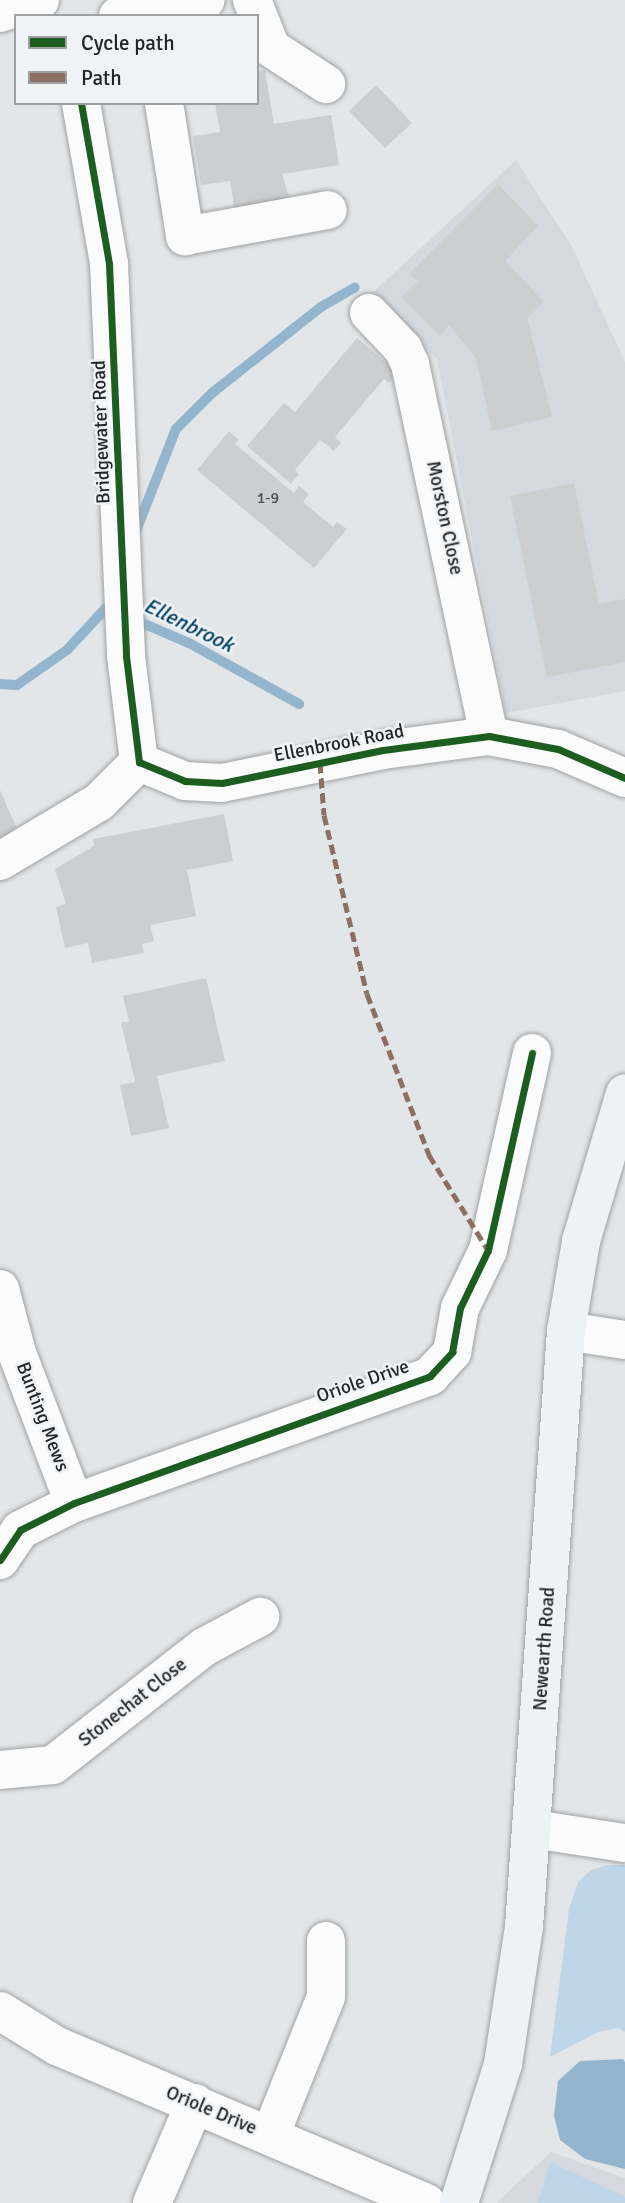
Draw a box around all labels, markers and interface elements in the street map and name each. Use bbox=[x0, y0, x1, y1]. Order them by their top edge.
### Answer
legend bbox=[14, 14, 259, 105]
text: Cycle path bbox=[81, 30, 175, 56]
text: Path bbox=[81, 65, 122, 91]
street label: Bridgewater Road bbox=[88, 360, 116, 504]
street label: Morston Close bbox=[421, 459, 467, 577]
house number: 1-9 bbox=[257, 488, 279, 508]
water label: Ellenbrook bbox=[140, 593, 238, 657]
street label: Ellenbrook Road bbox=[272, 720, 406, 768]
street label: Oriole Drive bbox=[314, 1356, 412, 1408]
street label: Bunting Mews bbox=[11, 1359, 73, 1475]
street label: Newearth Road bbox=[529, 1586, 561, 1712]
street label: Stonechat Close bbox=[74, 1654, 192, 1752]
street label: Oriole Drive bbox=[162, 2082, 260, 2140]

